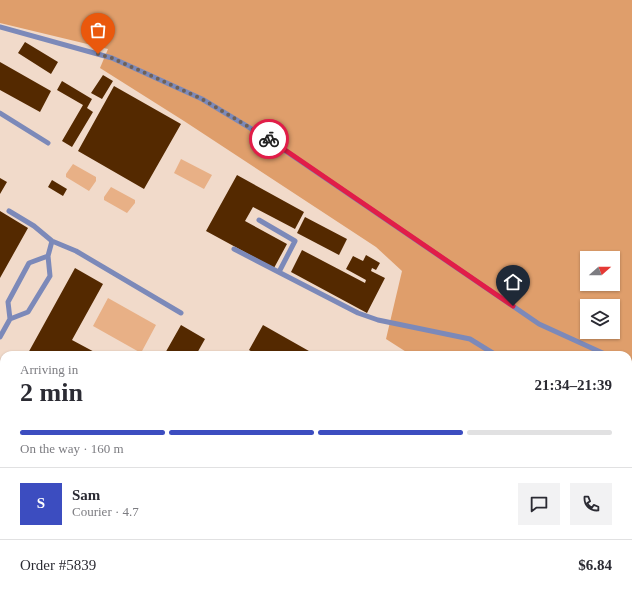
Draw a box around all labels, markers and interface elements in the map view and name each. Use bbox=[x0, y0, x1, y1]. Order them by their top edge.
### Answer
pin bbox=[81, 13, 115, 54]
icon: bag bbox=[87, 19, 109, 41]
courier bbox=[249, 119, 289, 159]
icon: bike bbox=[258, 128, 280, 150]
north arrow bbox=[580, 251, 620, 291]
map controls bbox=[580, 251, 620, 339]
pin bbox=[496, 265, 530, 306]
icon: home bbox=[502, 271, 524, 293]
button: layers bbox=[580, 299, 620, 339]
text: Arriving in bbox=[20, 362, 78, 377]
text: 21:34–21:39 bbox=[535, 377, 612, 393]
text: 2 min bbox=[20, 378, 83, 407]
text: On the way · 160 m bbox=[20, 441, 124, 456]
button: chat bbox=[518, 483, 560, 525]
button: phone bbox=[570, 483, 612, 525]
text: Sam bbox=[72, 487, 100, 503]
text: S bbox=[37, 495, 45, 511]
text: Courier · 4.7 bbox=[72, 504, 139, 519]
text: Order #5839 bbox=[20, 557, 96, 573]
text: $6.84 bbox=[578, 557, 612, 573]

